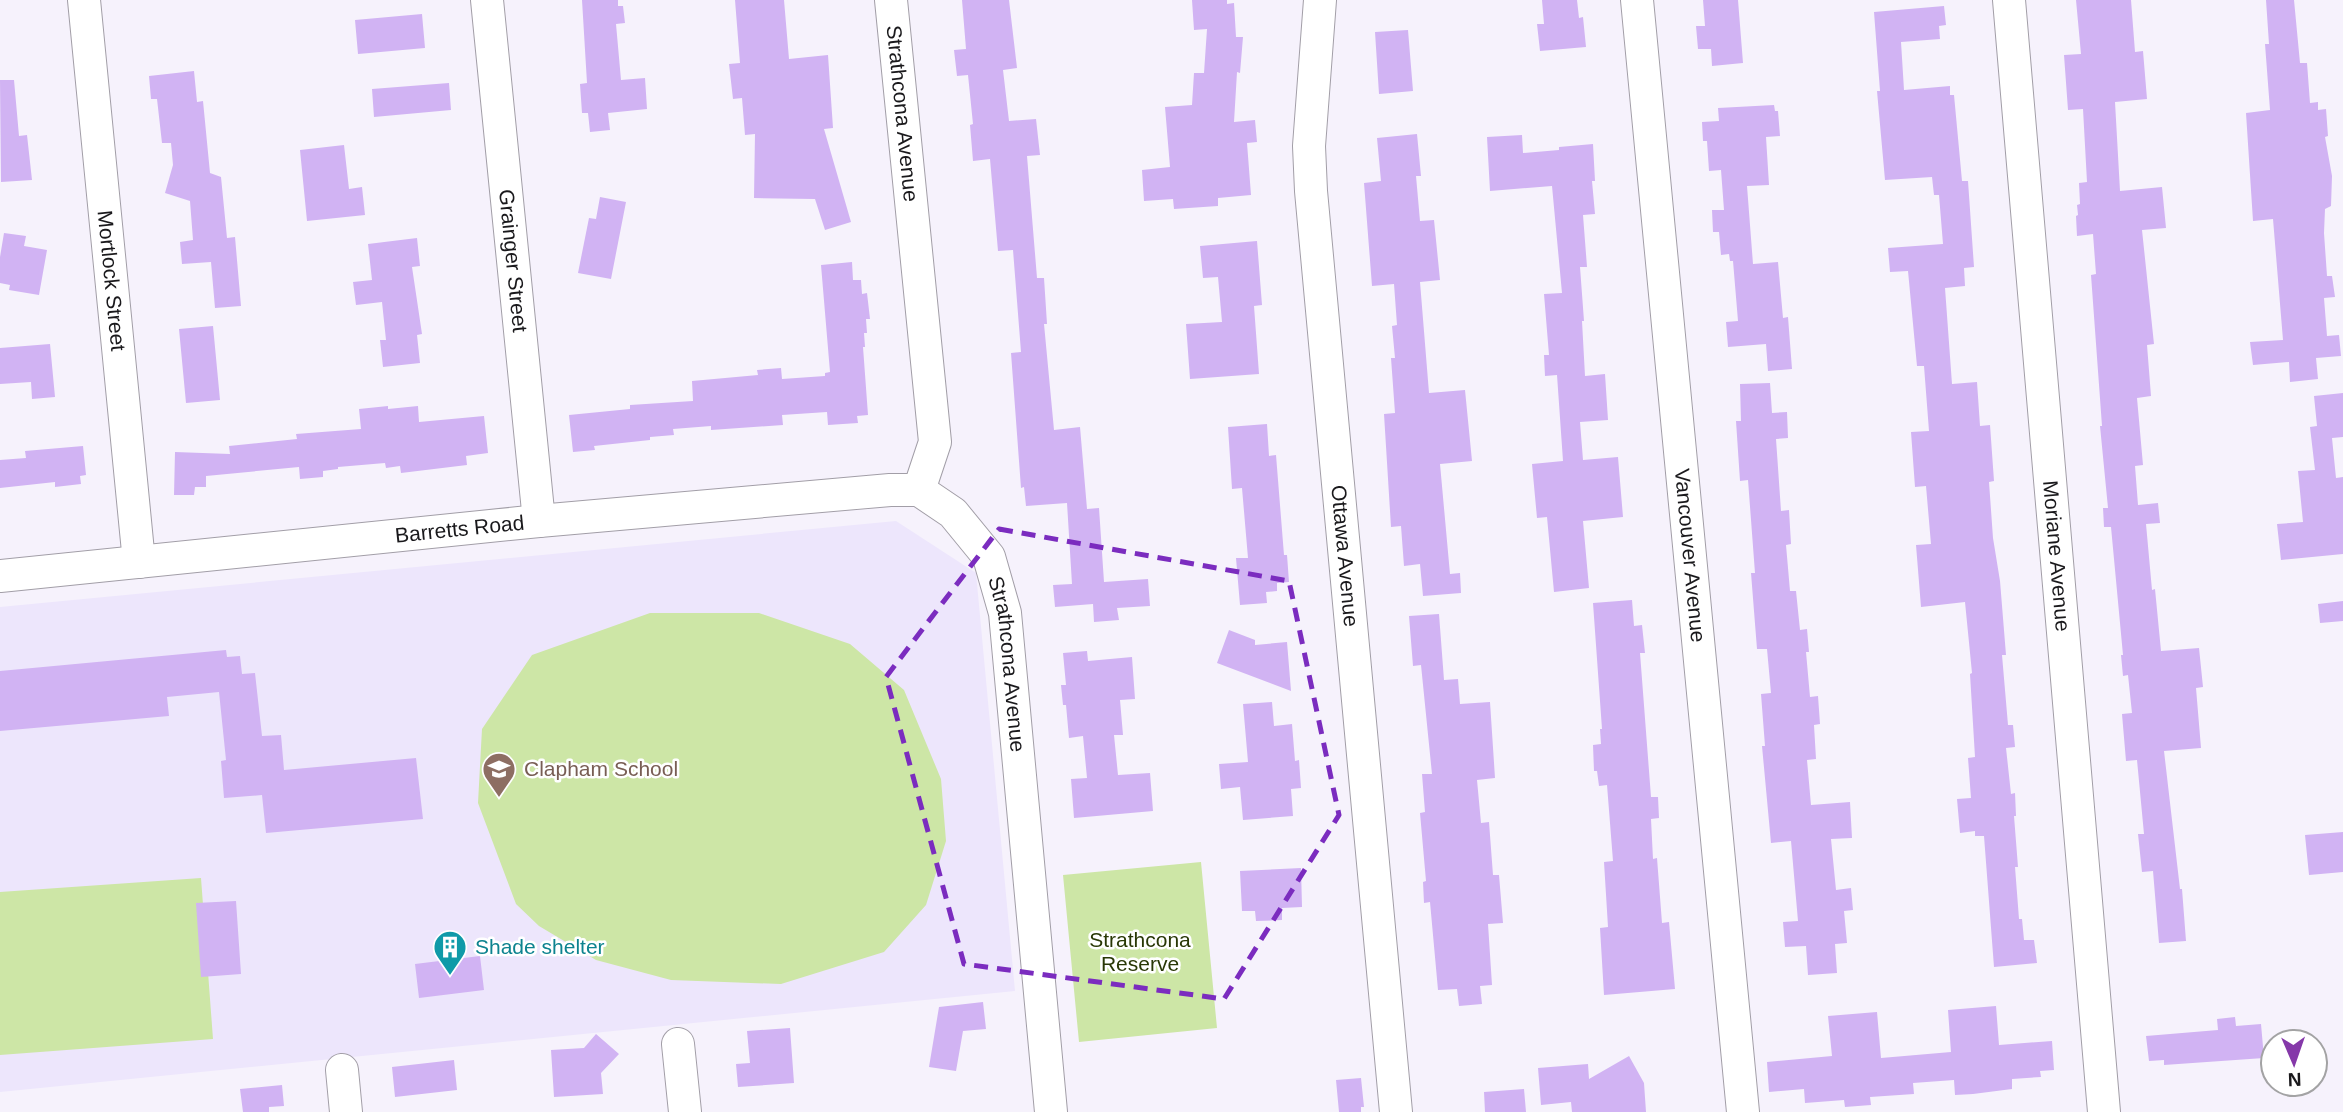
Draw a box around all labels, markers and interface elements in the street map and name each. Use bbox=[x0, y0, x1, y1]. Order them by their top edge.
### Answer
street label: Strathcona Avenue bbox=[883, 24, 923, 203]
street label: Grainger Street bbox=[495, 188, 532, 333]
street label: Mortlock Street bbox=[94, 209, 130, 352]
street label: Vancouver Avenue bbox=[1671, 468, 1710, 643]
street label: Moriane Avenue bbox=[2039, 479, 2075, 632]
street label: Ottawa Avenue bbox=[1327, 484, 1363, 628]
street label: Barretts Road bbox=[394, 511, 525, 547]
street label: Strathcona Avenue bbox=[984, 574, 1030, 753]
school or university icon: Clapham School bbox=[480, 750, 518, 799]
place label: Clapham School bbox=[524, 757, 678, 780]
building icon: Shade shelter bbox=[431, 928, 469, 977]
park label: Strathcona Reserve bbox=[1089, 928, 1191, 975]
place label: Shade shelter bbox=[475, 935, 605, 958]
north arrow bbox=[2259, 1028, 2329, 1098]
text: N bbox=[2287, 1069, 2302, 1090]

